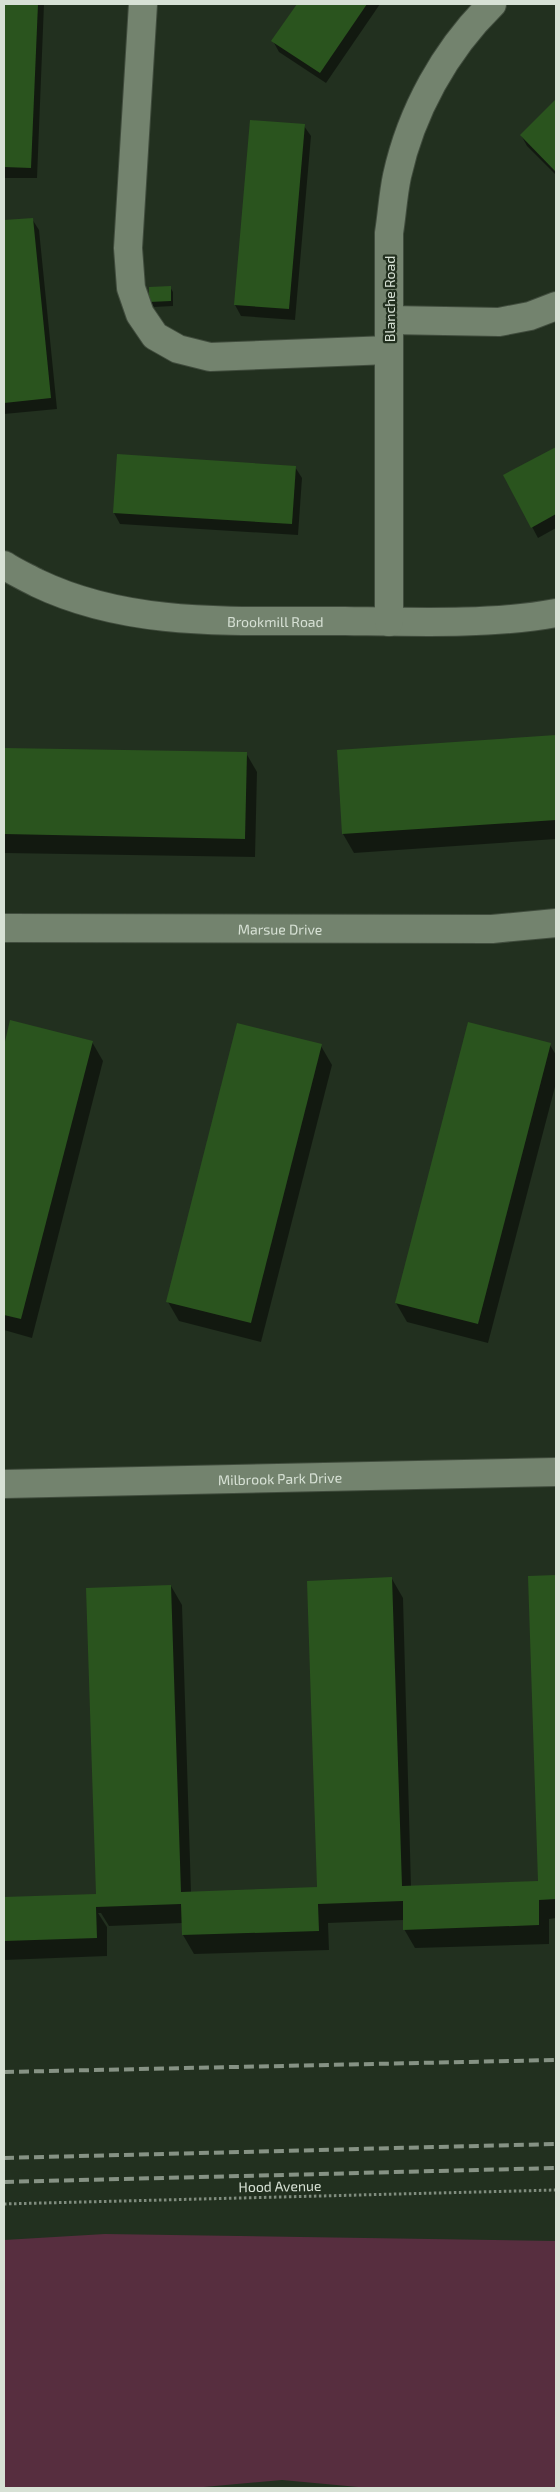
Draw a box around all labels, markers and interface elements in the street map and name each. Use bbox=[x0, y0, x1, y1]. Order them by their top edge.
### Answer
street label: Blanche Road bbox=[381, 256, 398, 342]
street label: Brookmill Road bbox=[227, 612, 324, 630]
street label: Marsue Drive bbox=[238, 920, 322, 937]
street label: Milbrook Park Drive bbox=[218, 1468, 342, 1488]
street label: Hood Avenue bbox=[238, 2177, 322, 2195]

